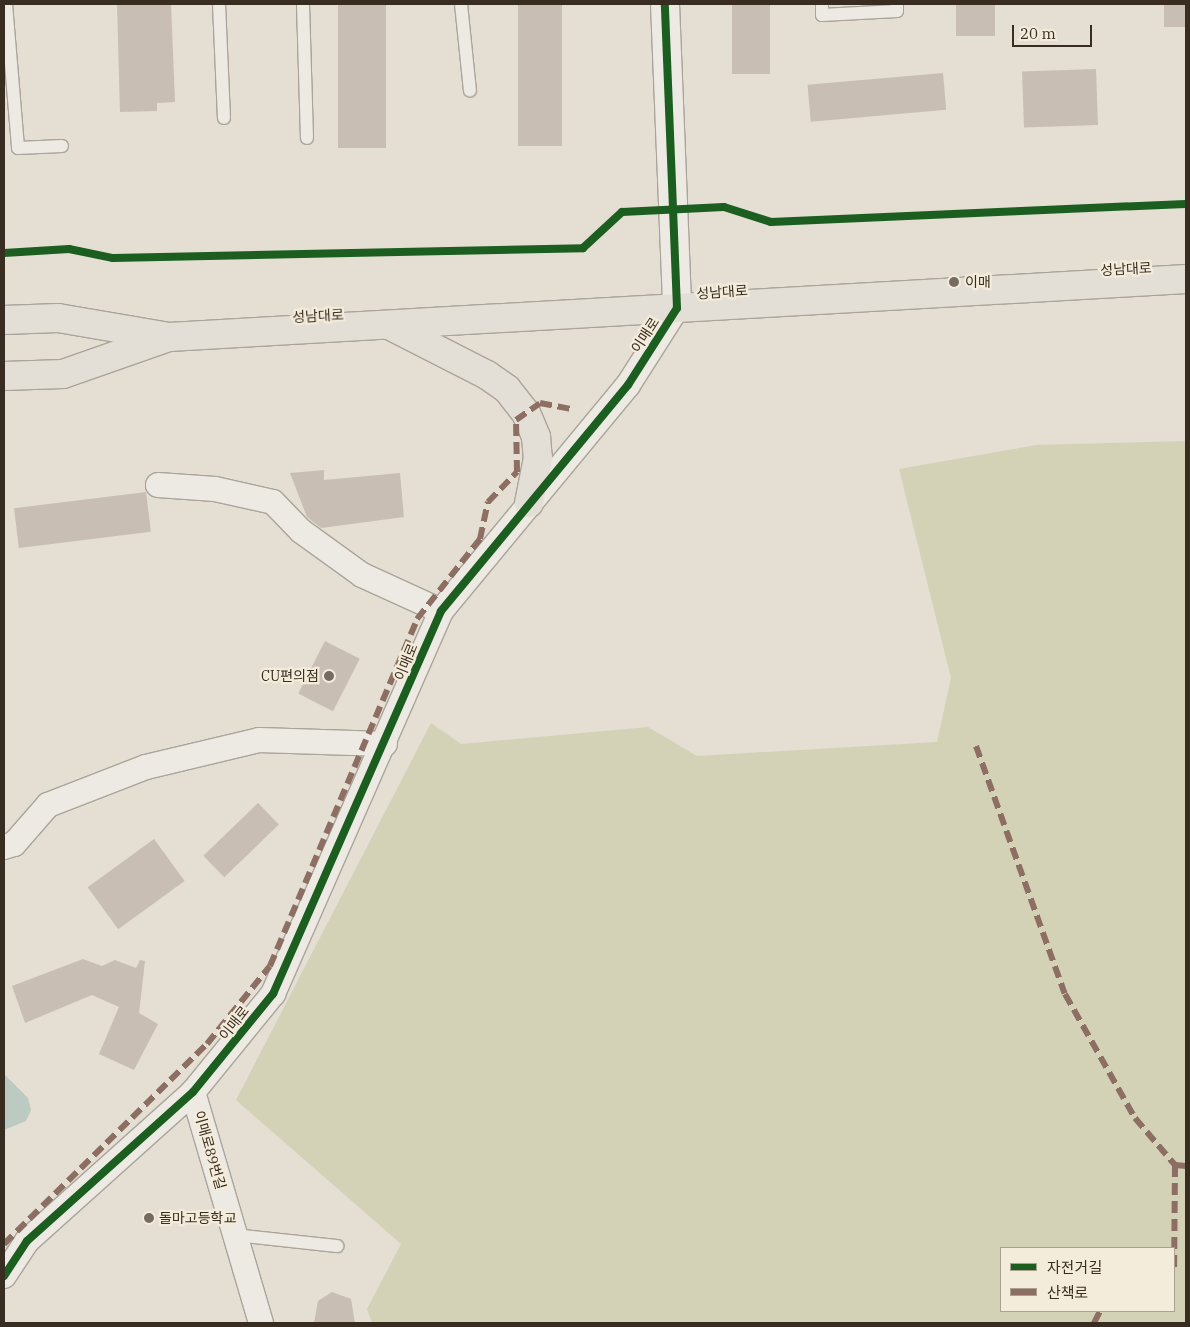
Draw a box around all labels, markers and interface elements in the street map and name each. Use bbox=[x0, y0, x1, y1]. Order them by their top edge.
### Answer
scale bar bbox=[1015, 15, 1095, 47]
text: 20 m bbox=[1020, 24, 1056, 43]
street label: 성남대로 bbox=[1100, 259, 1152, 279]
place label: 이매 bbox=[965, 274, 991, 290]
marker: 이매 bbox=[947, 275, 961, 289]
street label: 성남대로 bbox=[696, 282, 748, 302]
street label: 성남대로 bbox=[292, 306, 344, 326]
street label: 이매로 bbox=[627, 314, 663, 356]
street label: 이매로 bbox=[391, 641, 421, 683]
place label: CU편의점 bbox=[261, 668, 319, 684]
marker: CU편의점 bbox=[323, 670, 335, 682]
street label: 이매로 bbox=[215, 1003, 253, 1043]
street label: 이매로89번길 bbox=[191, 1109, 229, 1191]
place label: 돌마고등학교 bbox=[159, 1210, 236, 1226]
marker: 돌마고등학교 bbox=[143, 1212, 155, 1224]
legend bbox=[1000, 1247, 1175, 1312]
text: 자전거길 bbox=[1047, 1258, 1102, 1277]
text: 산책로 bbox=[1047, 1283, 1088, 1302]

